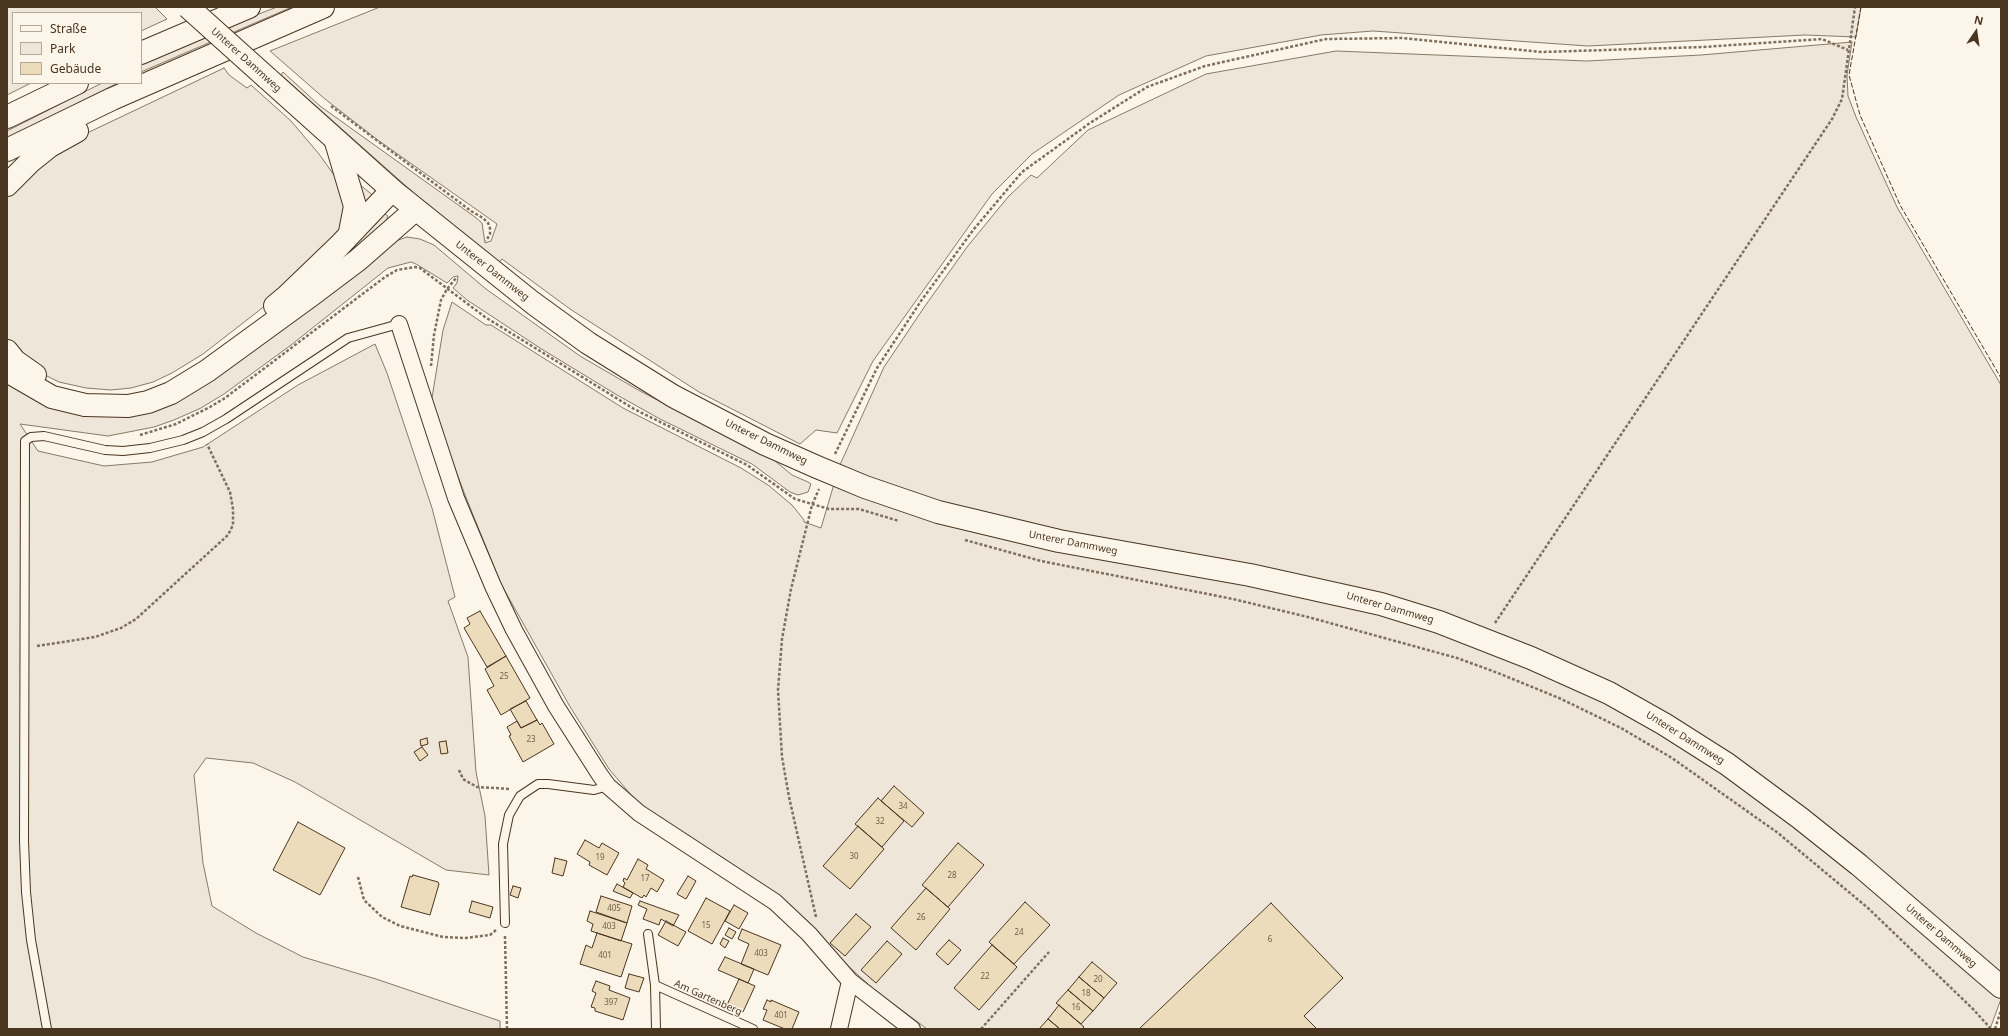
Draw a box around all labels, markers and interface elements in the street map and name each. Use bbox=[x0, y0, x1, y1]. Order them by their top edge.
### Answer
legend bbox=[12, 12, 142, 84]
north arrow bbox=[1956, 12, 1996, 52]
text: N bbox=[1973, 12, 1985, 28]
text: Straße bbox=[50, 20, 87, 37]
street label: Unterer Dammweg bbox=[208, 25, 284, 95]
text: Park bbox=[50, 40, 75, 57]
text: Gebäude bbox=[50, 60, 101, 77]
street label: Unterer Dammweg bbox=[453, 238, 531, 304]
street label: Unterer Dammweg bbox=[723, 417, 809, 467]
street label: Unterer Dammweg bbox=[1028, 528, 1118, 558]
street label: Unterer Dammweg bbox=[1345, 590, 1435, 626]
house number: 25 bbox=[499, 672, 509, 682]
street label: Unterer Dammweg bbox=[1644, 709, 1726, 767]
house number: 23 bbox=[526, 735, 536, 745]
house number: 34 bbox=[898, 802, 908, 812]
house number: 32 bbox=[875, 817, 885, 827]
house number: 30 bbox=[849, 852, 859, 862]
house number: 19 bbox=[595, 853, 605, 863]
house number: 28 bbox=[947, 871, 957, 881]
house number: 17 bbox=[640, 874, 650, 884]
street label: Unterer Dammweg bbox=[1903, 902, 1979, 970]
house number: 405 bbox=[607, 904, 621, 914]
house number: 26 bbox=[916, 913, 926, 923]
house number: 15 bbox=[701, 921, 711, 931]
house number: 403 bbox=[602, 922, 616, 932]
house number: 24 bbox=[1014, 928, 1024, 938]
house number: 6 bbox=[1268, 935, 1272, 945]
house number: 403 bbox=[754, 949, 768, 959]
house number: 401 bbox=[598, 951, 612, 961]
house number: 22 bbox=[980, 972, 990, 982]
house number: 20 bbox=[1093, 975, 1103, 985]
street label: Am Gartenberg bbox=[672, 978, 744, 1018]
house number: 18 bbox=[1081, 989, 1091, 999]
house number: 397 bbox=[604, 998, 618, 1008]
house number: 16 bbox=[1071, 1003, 1081, 1013]
house number: 401 bbox=[774, 1011, 788, 1021]

